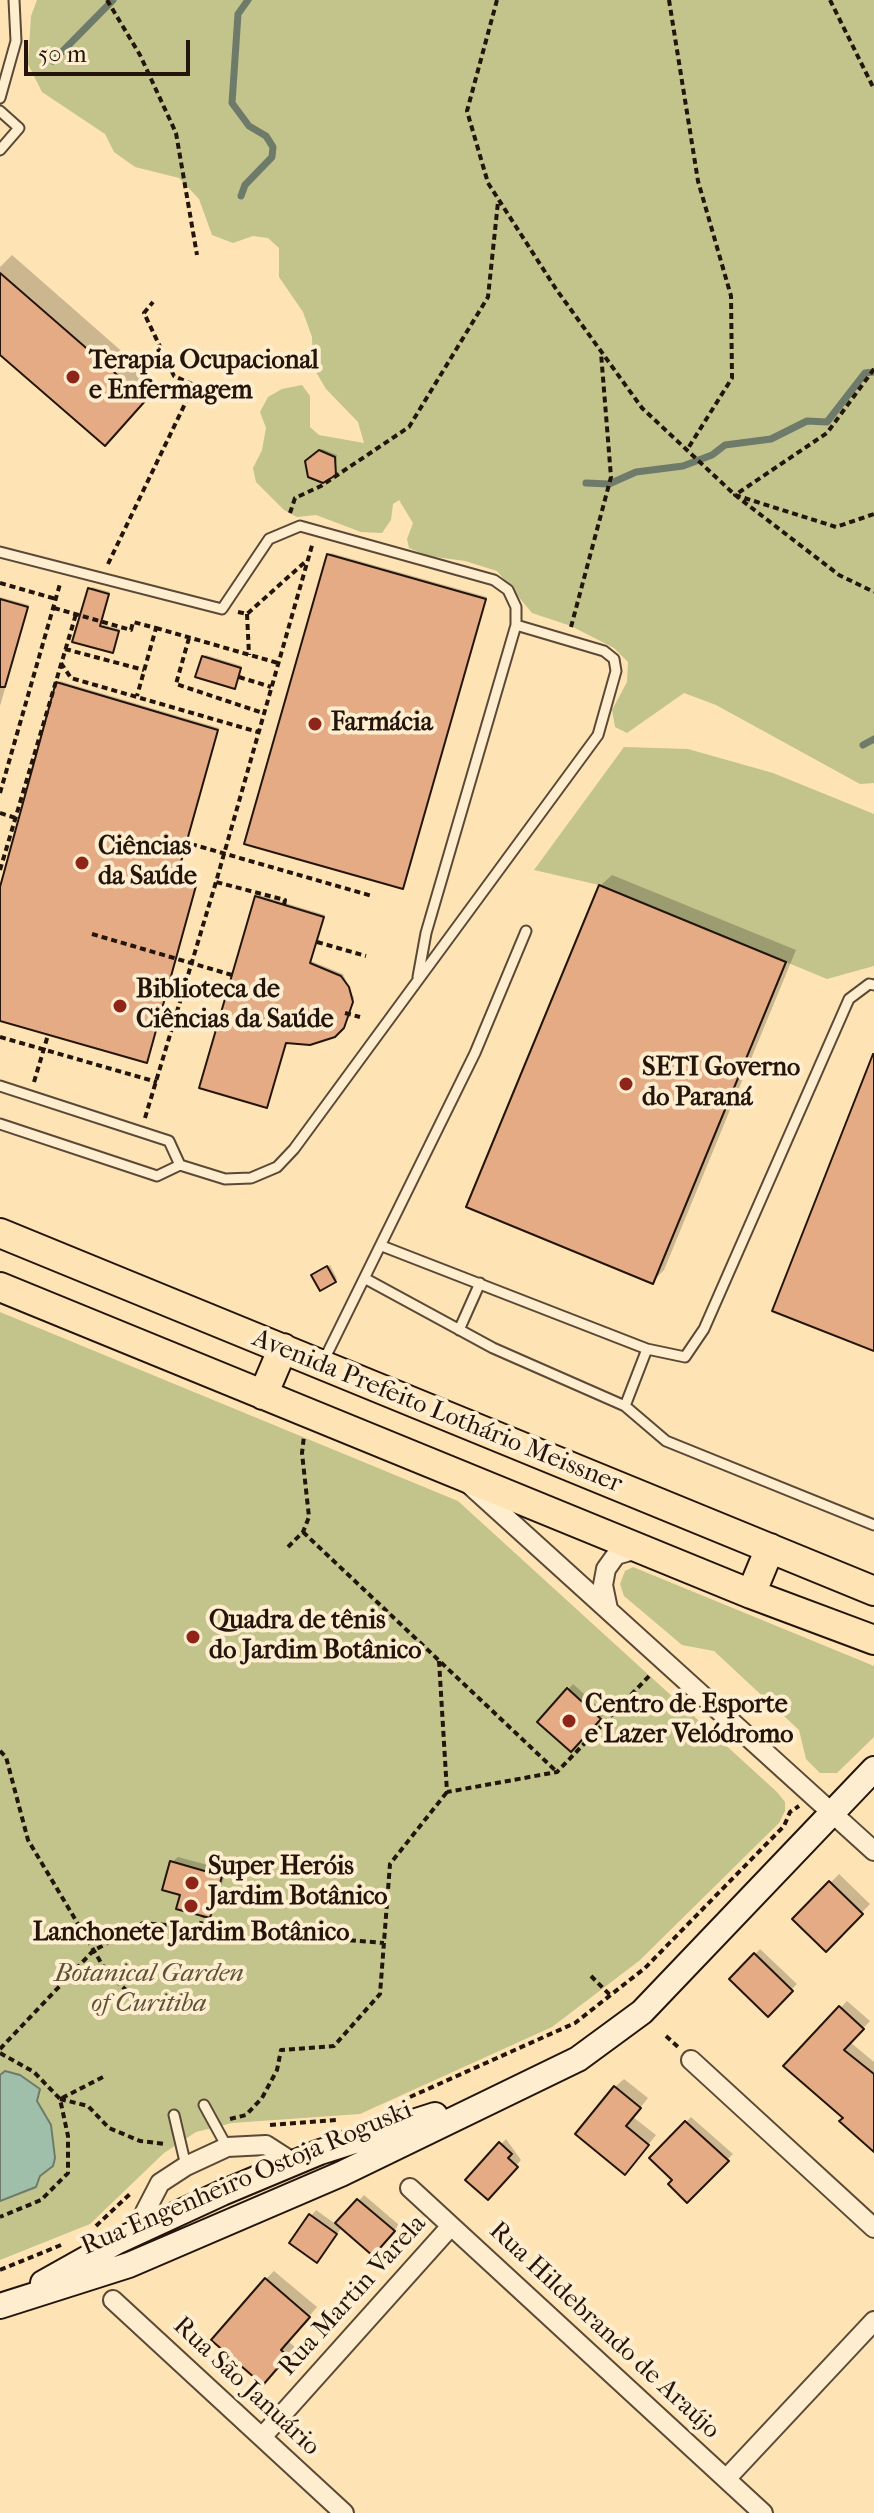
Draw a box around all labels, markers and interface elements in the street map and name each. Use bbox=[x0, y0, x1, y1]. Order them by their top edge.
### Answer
scale bar bbox=[28, 24, 194, 74]
text: 50 m bbox=[38, 40, 87, 68]
place label: Terapia Ocupacional e Enfermagem bbox=[89, 346, 319, 408]
marker: Terapia Ocupacional e Enfermagem bbox=[64, 368, 82, 386]
place label: Farmácia bbox=[331, 708, 433, 740]
marker: Farmácia bbox=[306, 715, 324, 733]
place label: Ciências da Saúde bbox=[98, 832, 197, 894]
marker: Ciências da Saúde bbox=[73, 854, 91, 872]
place label: Biblioteca de Ciências da Saúde bbox=[136, 975, 334, 1036]
marker: Biblioteca de Ciências da Saúde bbox=[111, 997, 129, 1015]
place label: SETI Governo do Paraná bbox=[642, 1053, 800, 1114]
marker: SETI Governo do Paraná bbox=[617, 1075, 635, 1093]
street label: Avenida Prefeito Lothário Meissner bbox=[247, 1323, 627, 1501]
place label: Quadra de tênis do Jardim Botânico bbox=[209, 1606, 421, 1668]
marker: Quadra de tênis do Jardim Botânico bbox=[184, 1628, 202, 1646]
place label: Centro de Esporte e Lazer Velódromo bbox=[585, 1690, 793, 1752]
marker: Centro de Esporte e Lazer Velódromo bbox=[560, 1712, 578, 1730]
place label: Super Heróis Jardim Botânico bbox=[208, 1852, 388, 1914]
marker: Super Heróis Jardim Botânico bbox=[183, 1874, 201, 1892]
marker: Lanchonete Jardim Botânico bbox=[182, 1897, 200, 1915]
place label: Lanchonete Jardim Botânico bbox=[33, 1918, 349, 1950]
park label: Botanical Garden of Curitiba bbox=[54, 1959, 244, 2020]
street label: Rua Engenheiro Ostoja Roguski bbox=[77, 2095, 417, 2263]
street label: Rua Martin Varela bbox=[273, 2209, 433, 2383]
street label: Rua Hildebrando de Araújo bbox=[482, 2216, 726, 2446]
street label: Rua São Januário bbox=[166, 2311, 326, 2463]

